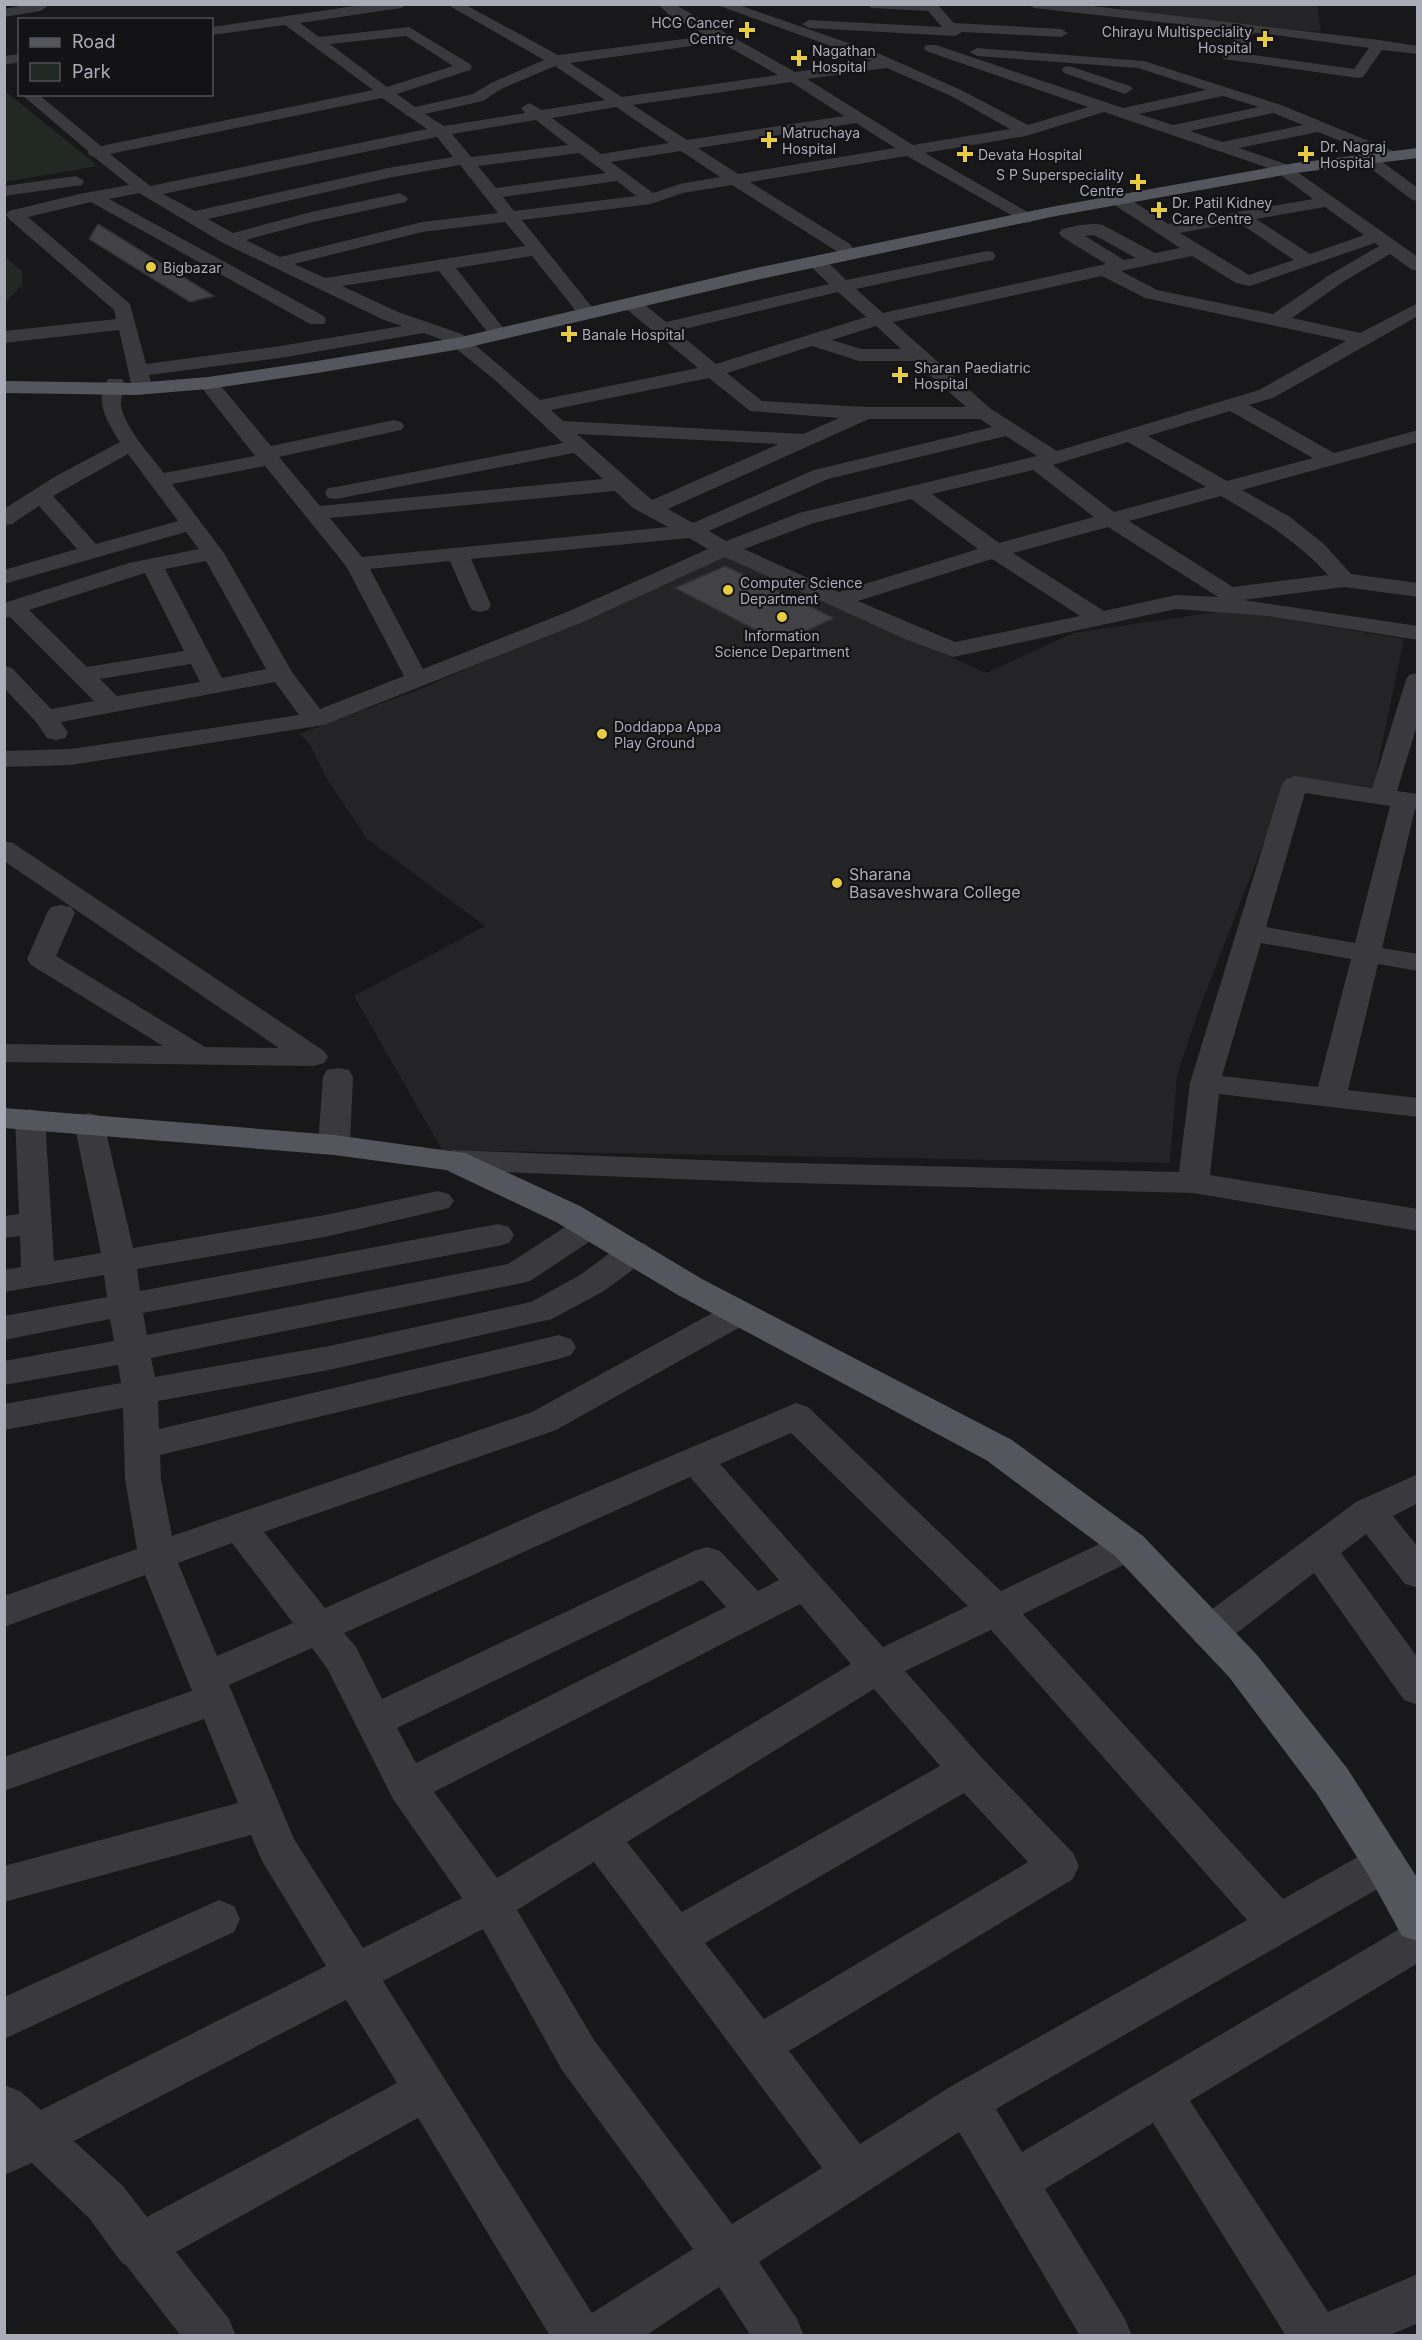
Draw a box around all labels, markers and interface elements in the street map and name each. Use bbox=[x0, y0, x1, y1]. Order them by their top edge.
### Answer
place label: HCG Cancer Centre bbox=[651, 14, 734, 47]
legend bbox=[18, 18, 213, 96]
marker: HCG Cancer Centre bbox=[738, 21, 756, 39]
place label: Chirayu Multispeciality Hospital bbox=[1102, 23, 1252, 56]
marker: Chirayu Multispeciality Hospital bbox=[1256, 30, 1274, 48]
text: Road bbox=[72, 31, 115, 52]
place label: Nagathan Hospital bbox=[812, 42, 876, 75]
marker: Nagathan Hospital bbox=[790, 49, 808, 67]
text: Park bbox=[72, 61, 111, 82]
place label: Matruchaya Hospital bbox=[782, 124, 860, 157]
marker: Matruchaya Hospital bbox=[760, 131, 778, 149]
place label: Dr. Nagraj Hospital bbox=[1320, 138, 1386, 171]
marker: Devata Hospital bbox=[956, 145, 974, 163]
marker: Dr. Nagraj Hospital bbox=[1297, 145, 1315, 163]
place label: Devata Hospital bbox=[978, 146, 1082, 163]
place label: S P Superspeciality Centre bbox=[996, 166, 1124, 199]
marker: S P Superspeciality Centre bbox=[1129, 173, 1147, 191]
place label: Dr. Patil Kidney Care Centre bbox=[1172, 194, 1272, 227]
marker: Dr. Patil Kidney Care Centre bbox=[1150, 201, 1168, 219]
place label: Bigbazar bbox=[163, 259, 222, 276]
marker: Bigbazar bbox=[144, 260, 158, 274]
marker: Banale Hospital bbox=[560, 325, 578, 343]
place label: Banale Hospital bbox=[582, 326, 685, 343]
place label: Sharan Paediatric Hospital bbox=[914, 359, 1031, 392]
marker: Sharan Paediatric Hospital bbox=[891, 366, 909, 384]
place label: Computer Science Department bbox=[740, 574, 863, 607]
marker: Computer Science Department bbox=[721, 583, 735, 597]
marker: Information Science Department bbox=[775, 610, 789, 624]
place label: Information Science Department bbox=[714, 627, 850, 660]
place label: Doddappa Appa Play Ground bbox=[614, 718, 721, 751]
marker: Doddappa Appa Play Ground bbox=[595, 727, 609, 741]
place label: Sharana Basaveshwara College bbox=[849, 864, 1021, 902]
marker: Sharana Basaveshwara College bbox=[830, 876, 844, 890]

